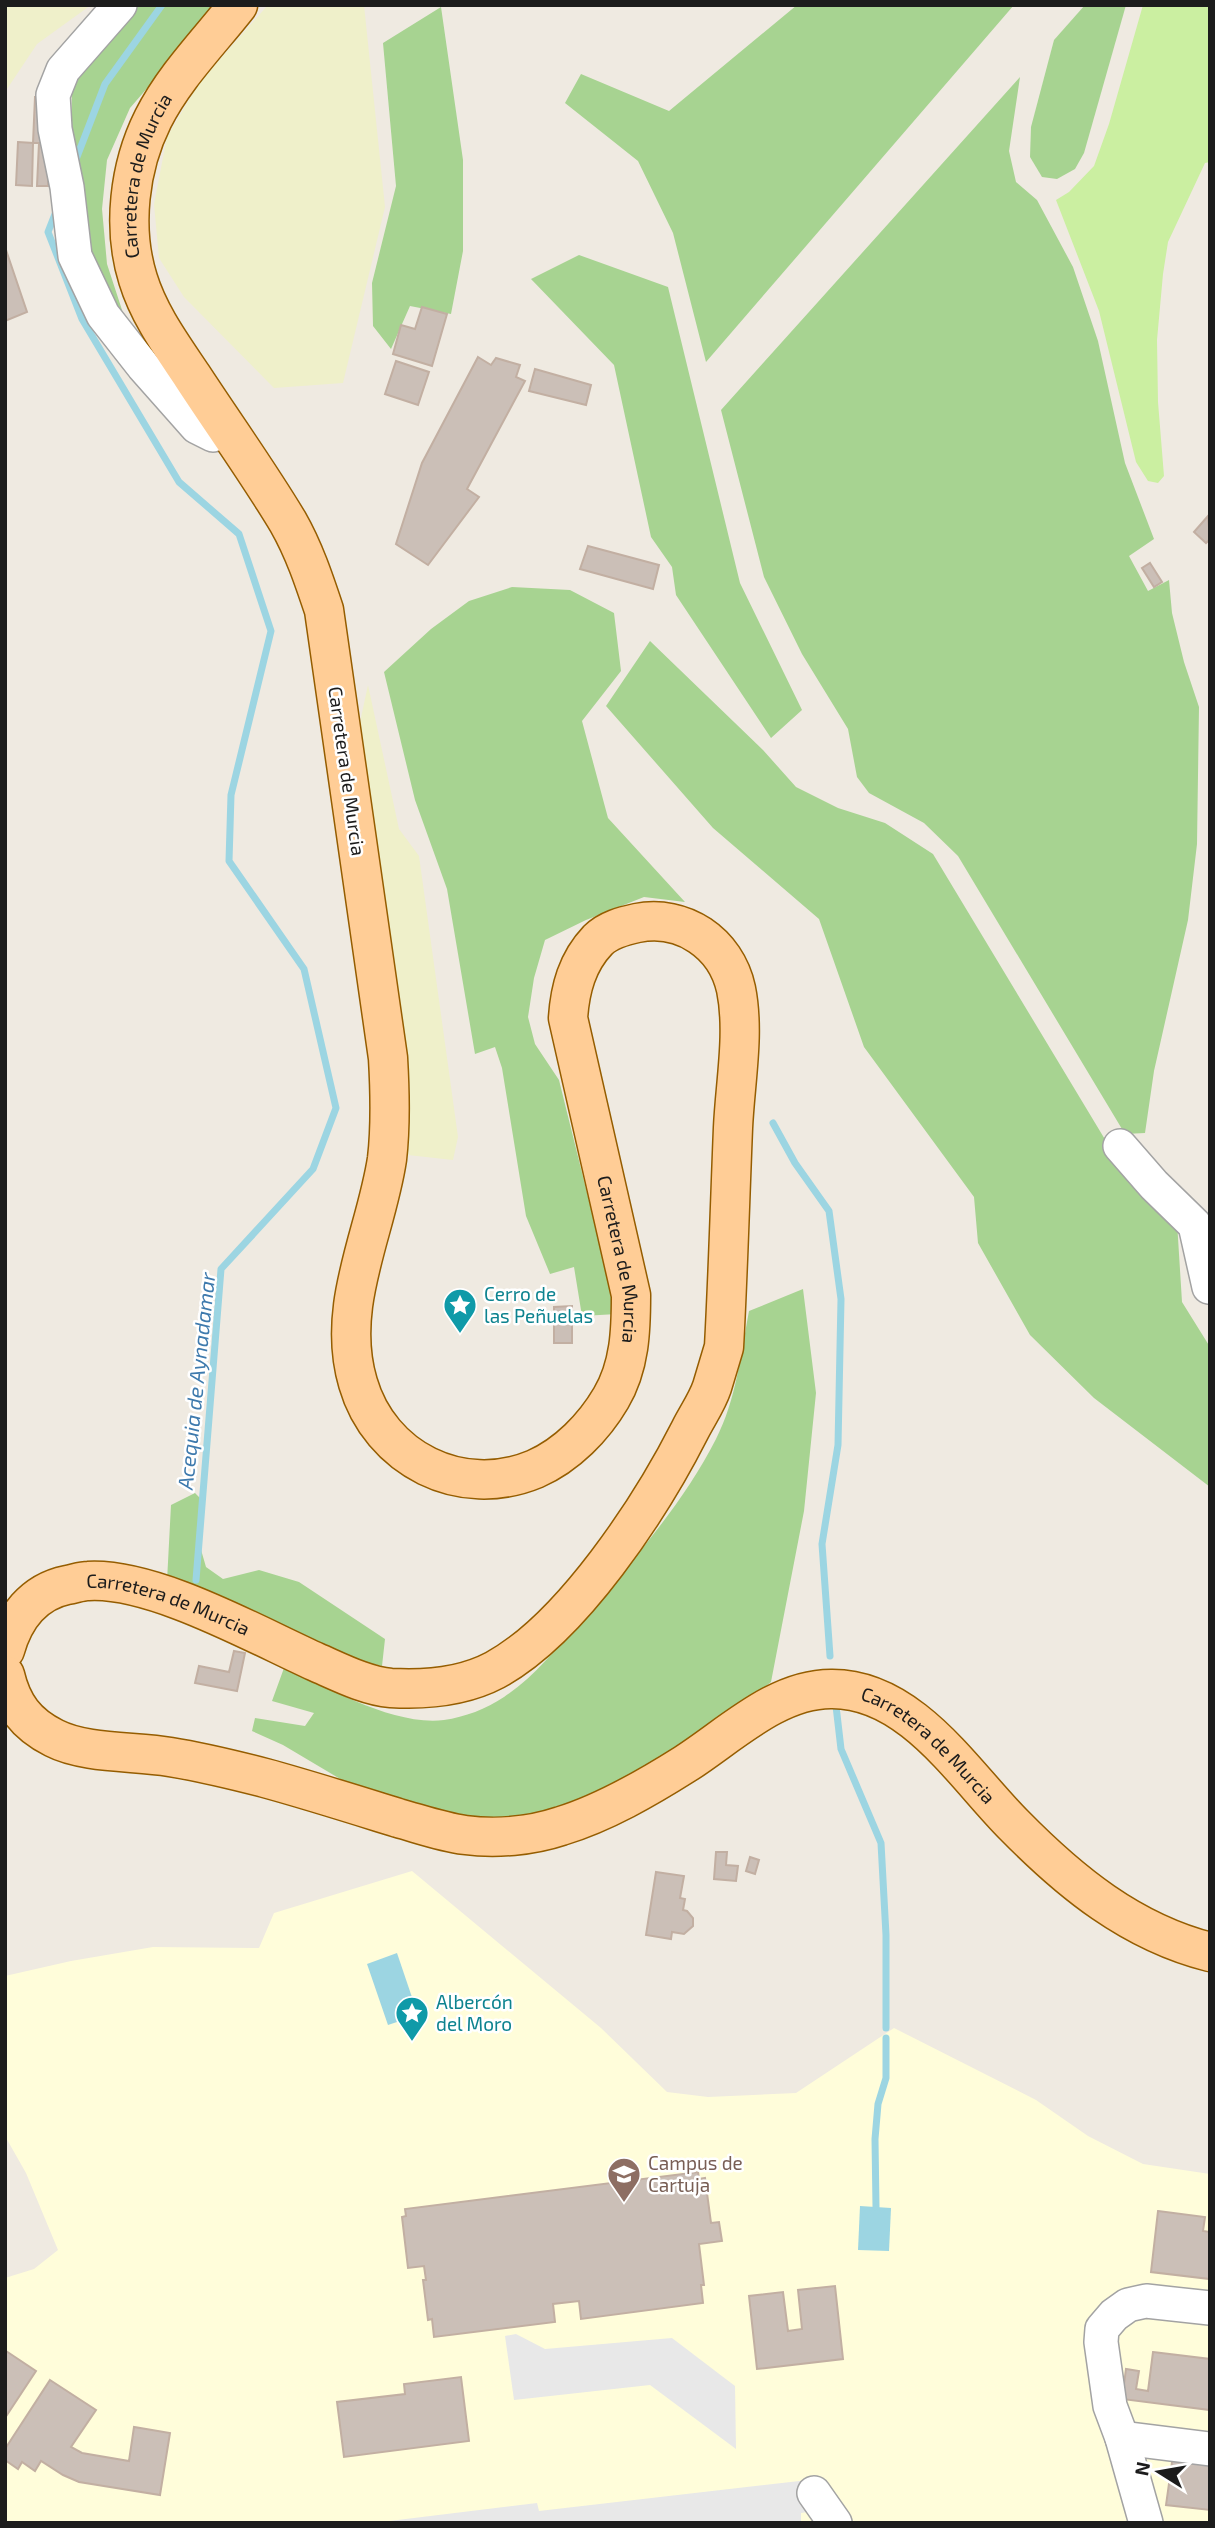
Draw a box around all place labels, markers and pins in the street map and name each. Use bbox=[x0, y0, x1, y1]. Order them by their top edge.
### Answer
place label: Cerro de las Peñuelas bbox=[484, 1282, 593, 1327]
place icon: Cerro de las Peñuelas bbox=[441, 1286, 479, 1335]
place label: Albercón del Moro bbox=[436, 1990, 513, 2035]
place icon: Albercón del Moro bbox=[393, 1994, 431, 2043]
place label: Campus de Cartuja bbox=[648, 2151, 743, 2196]
school or university icon: Campus de Cartuja bbox=[605, 2155, 643, 2204]

